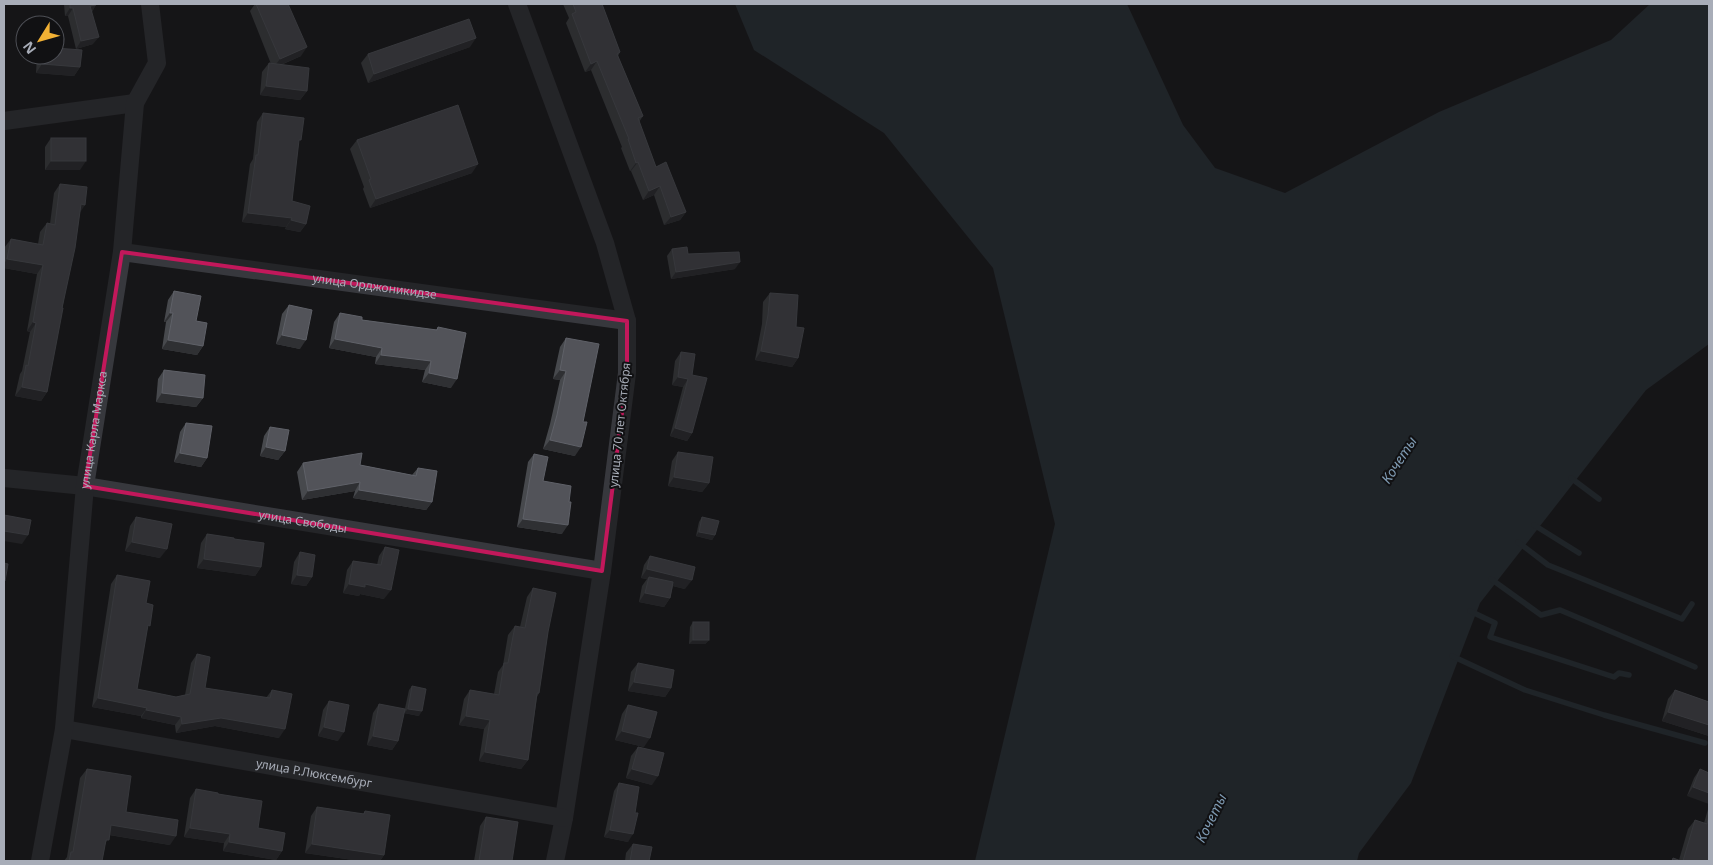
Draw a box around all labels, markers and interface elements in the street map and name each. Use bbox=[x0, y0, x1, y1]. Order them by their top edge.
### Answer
north arrow bbox=[15, 15, 65, 65]
text: N bbox=[18, 38, 40, 58]
street label: улица Орджоникидзе bbox=[312, 269, 438, 303]
street label: улица 70 лет Октября bbox=[604, 362, 635, 488]
street label: улица Карла Маркса bbox=[76, 370, 111, 490]
water label: Кочеты bbox=[1376, 433, 1421, 487]
street label: улица Свободы bbox=[257, 506, 348, 537]
street label: улица Р.Люксембург bbox=[255, 754, 373, 792]
water label: Кочеты bbox=[1191, 790, 1231, 845]

